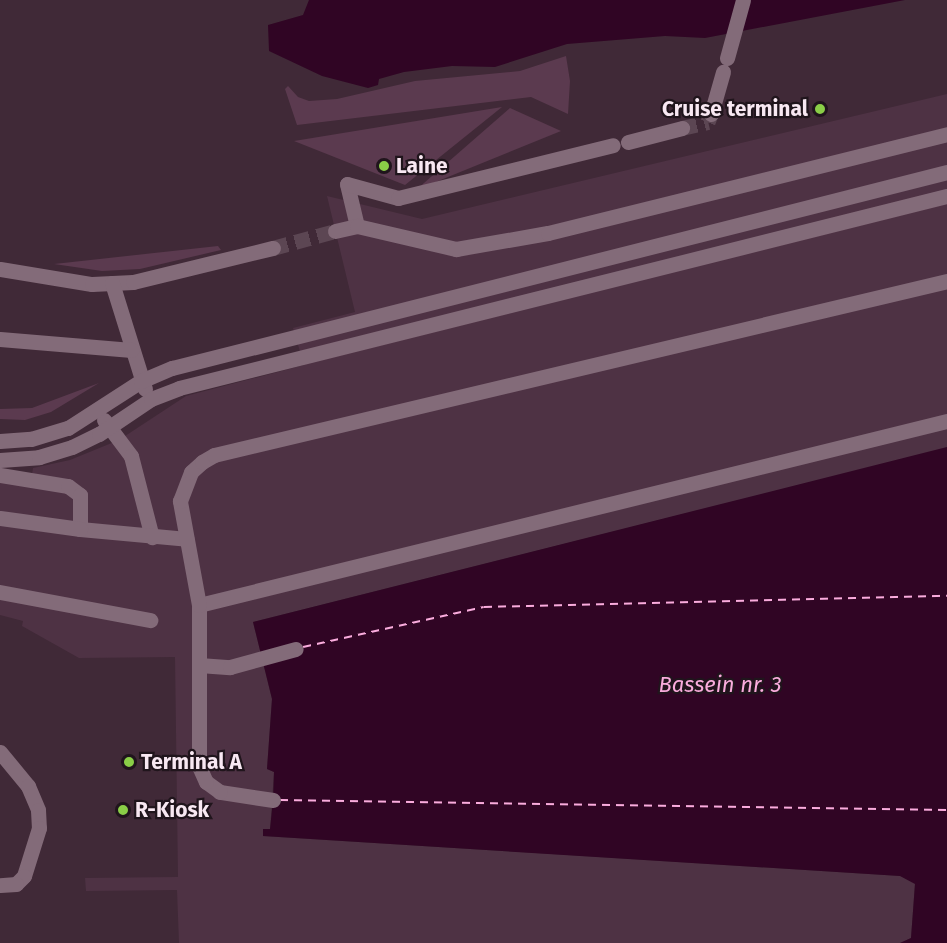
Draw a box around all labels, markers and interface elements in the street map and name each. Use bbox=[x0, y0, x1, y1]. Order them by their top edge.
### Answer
place label: Cruise terminal bbox=[662, 96, 808, 122]
marker: Cruise terminal bbox=[813, 102, 827, 116]
place label: Laine bbox=[396, 153, 448, 179]
marker: Laine bbox=[377, 159, 391, 173]
water label: Bassein nr. 3 bbox=[658, 672, 782, 698]
place label: Terminal A bbox=[141, 749, 242, 775]
marker: Terminal A bbox=[122, 755, 136, 769]
place label: R-Kiosk bbox=[135, 797, 209, 823]
marker: R-Kiosk bbox=[116, 803, 130, 817]

